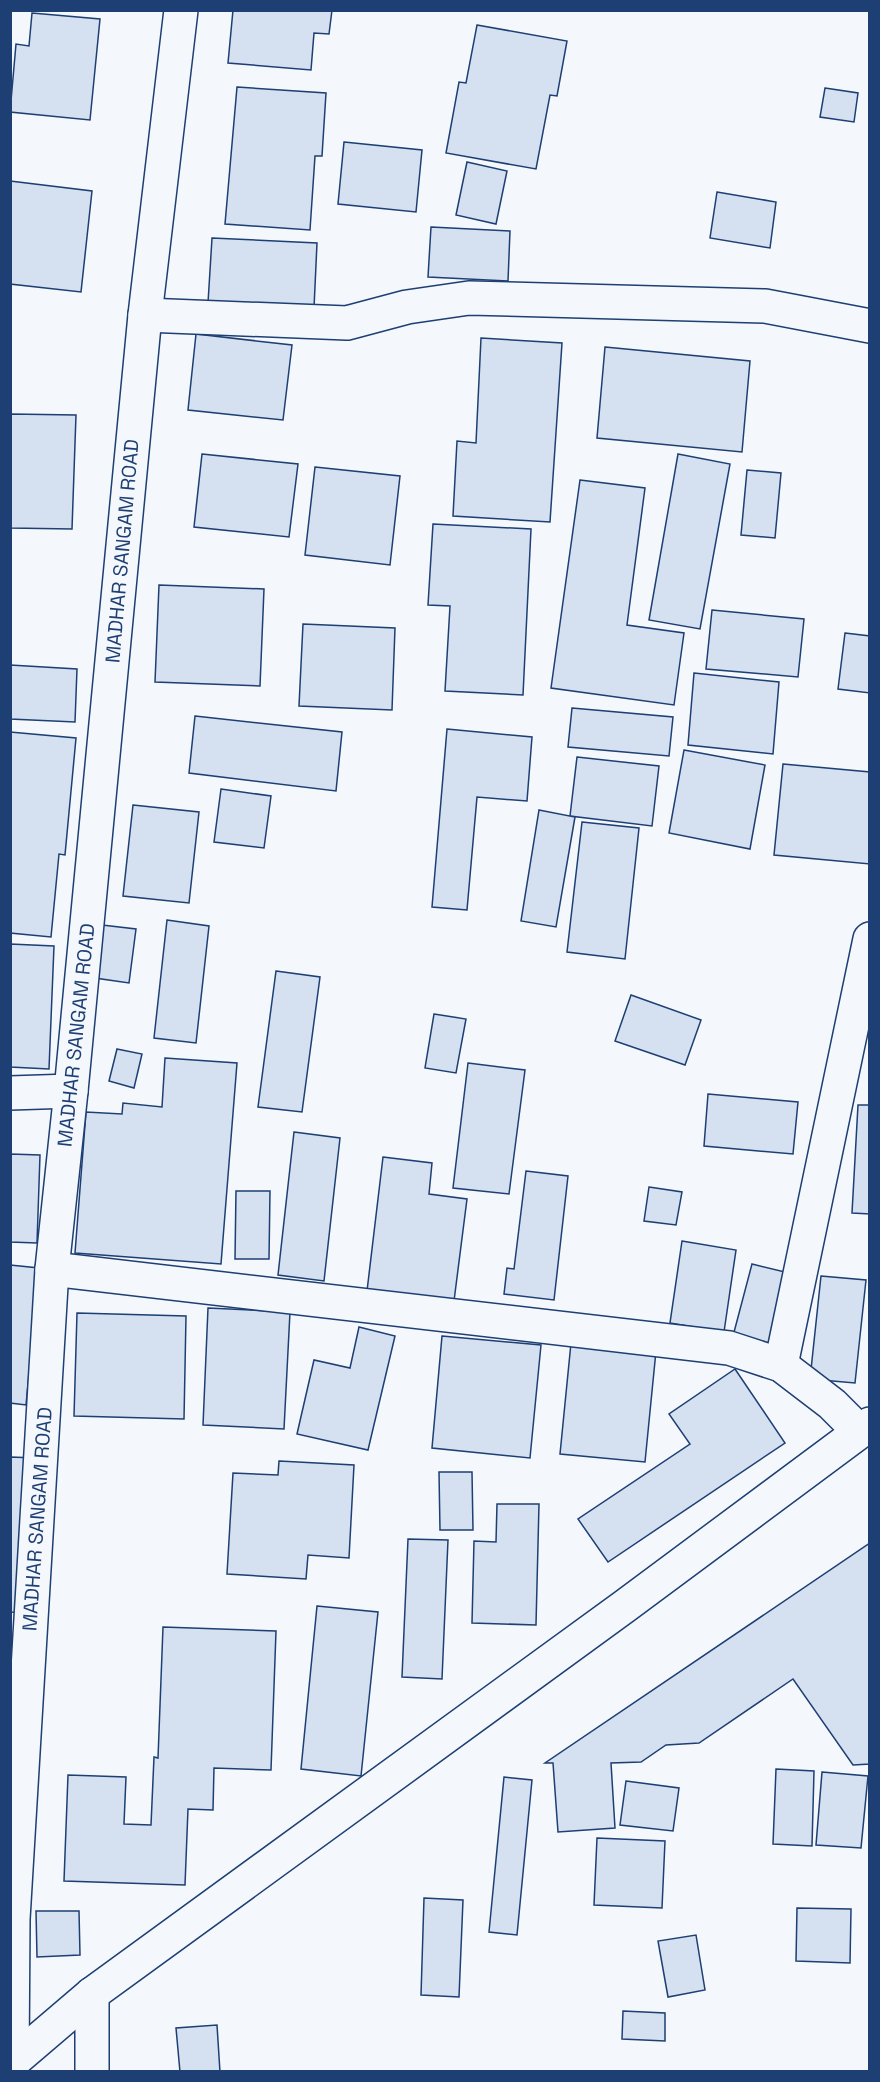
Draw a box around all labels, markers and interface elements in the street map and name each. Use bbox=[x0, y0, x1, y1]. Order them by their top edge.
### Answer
street label: MADHAR SANGAM ROAD bbox=[99, 438, 145, 664]
street label: MADHAR SANGAM ROAD bbox=[51, 922, 101, 1148]
street label: MADHAR SANGAM ROAD bbox=[16, 1406, 58, 1632]

